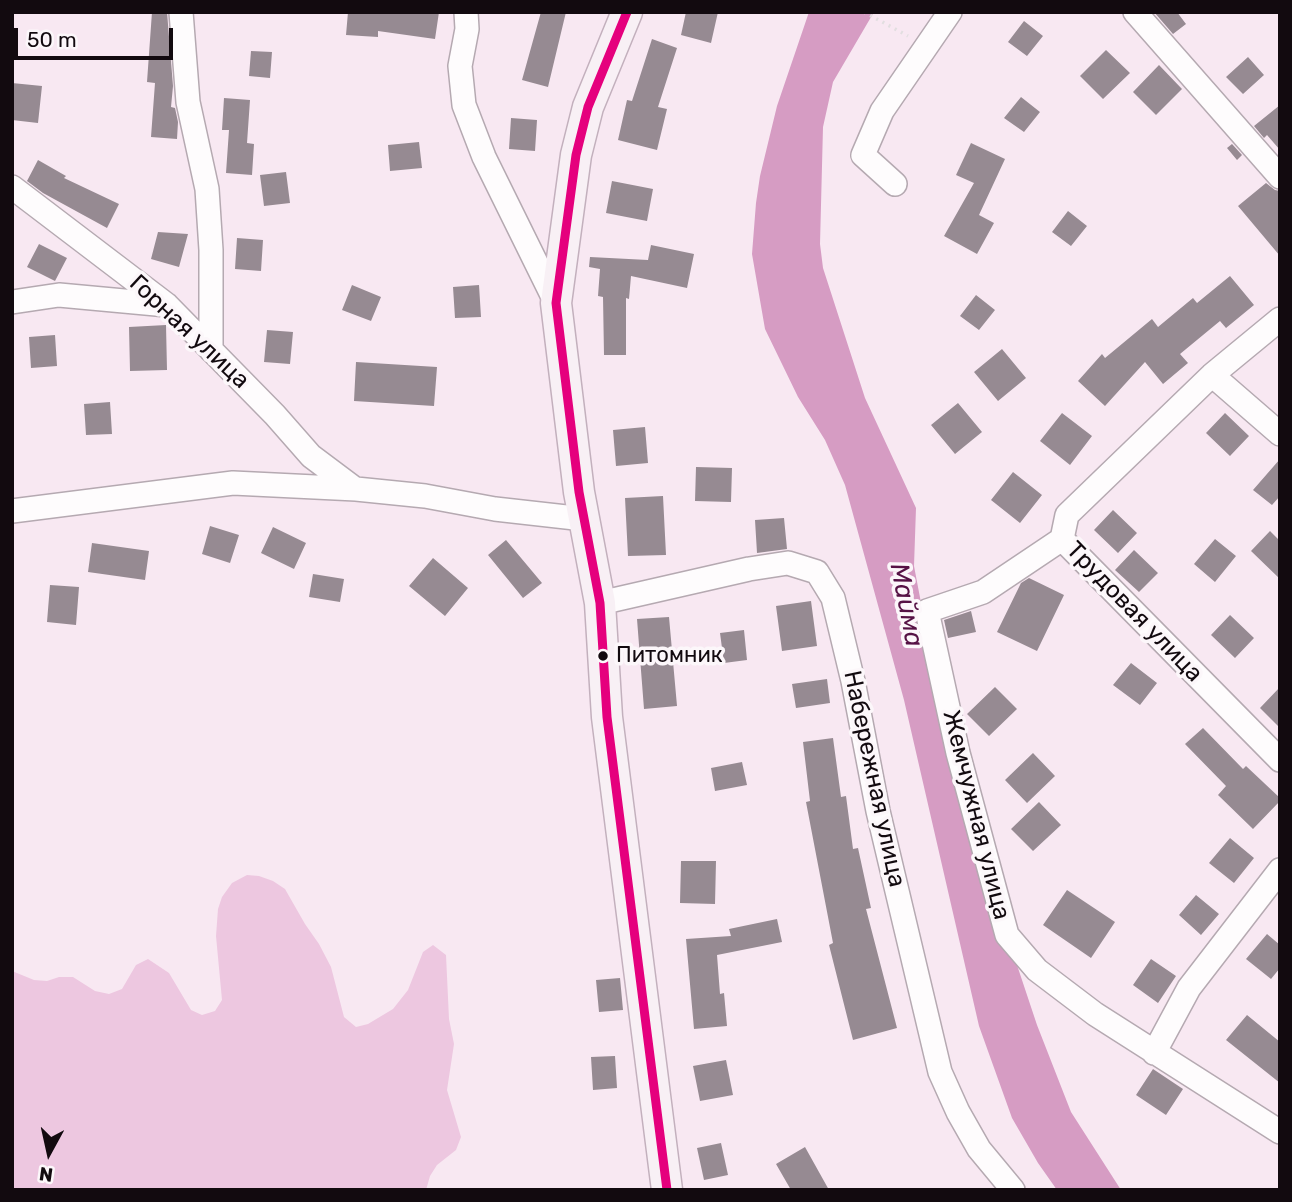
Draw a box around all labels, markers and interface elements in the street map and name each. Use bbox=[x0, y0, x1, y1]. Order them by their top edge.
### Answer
scale bar bbox=[18, 14, 177, 58]
text: 50 m bbox=[27, 27, 77, 52]
street label: Горная улица bbox=[123, 269, 255, 395]
street label: Трудовая улица bbox=[1060, 536, 1208, 688]
water label: Майма bbox=[883, 561, 929, 649]
place label: Питомник bbox=[616, 643, 723, 669]
marker: Питомник bbox=[596, 649, 610, 663]
street label: Набережная улица bbox=[837, 668, 911, 890]
street label: Жемчужная улица bbox=[936, 707, 1016, 923]
north arrow bbox=[14, 1118, 84, 1188]
text: N bbox=[38, 1162, 54, 1187]

